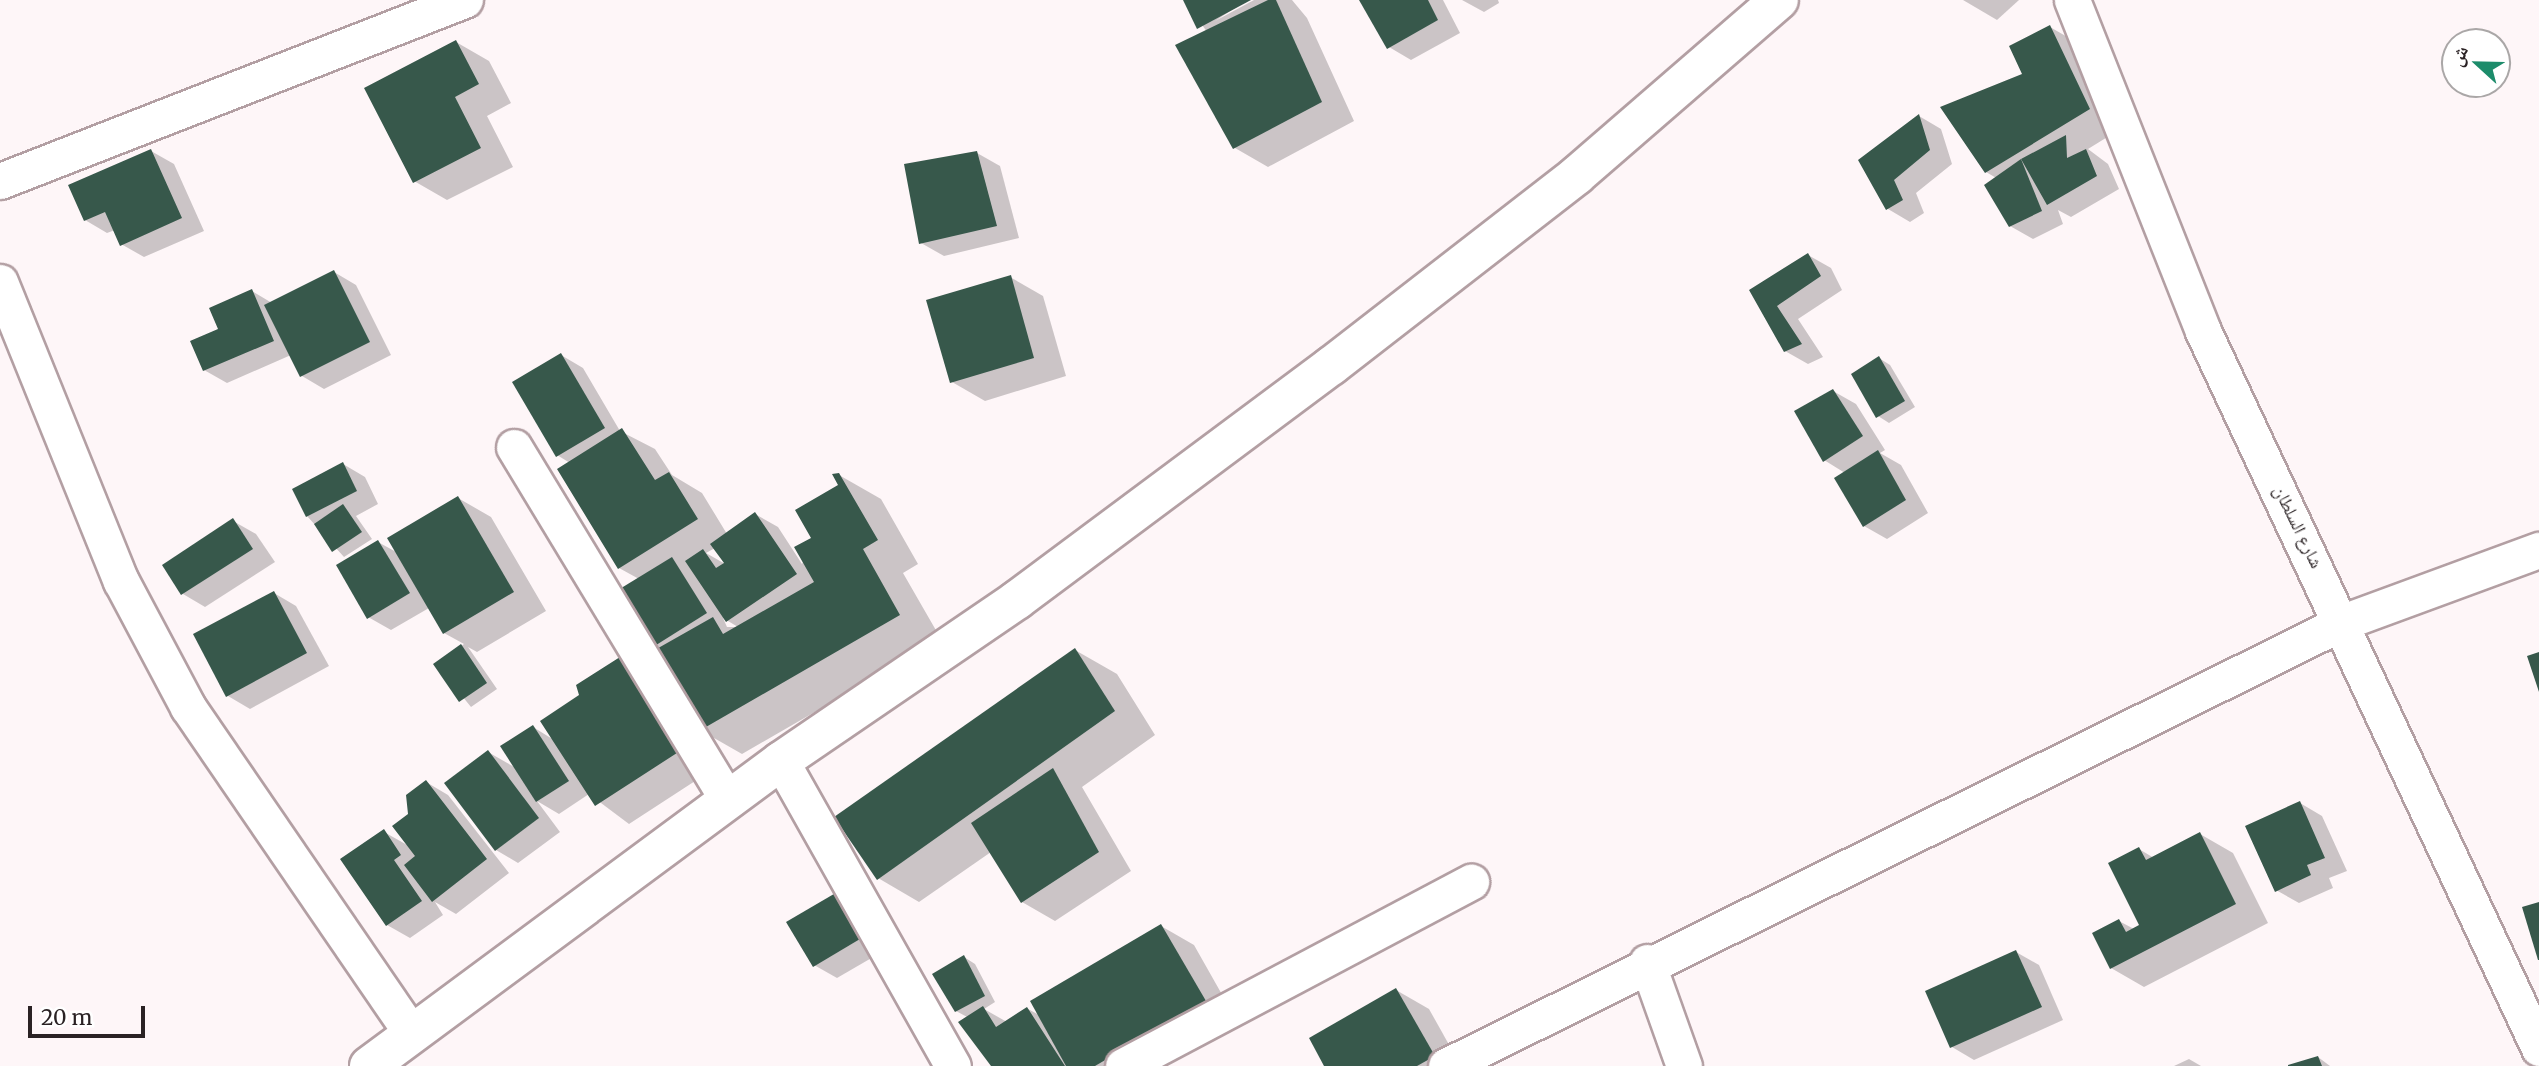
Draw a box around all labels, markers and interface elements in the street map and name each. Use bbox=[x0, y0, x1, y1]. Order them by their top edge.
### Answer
north arrow bbox=[2441, 28, 2511, 98]
text: ش bbox=[2443, 42, 2473, 70]
street label: شارع السلطان bbox=[2269, 482, 2327, 572]
scale bar bbox=[32, 992, 149, 1036]
text: 20 m bbox=[41, 1004, 92, 1031]

